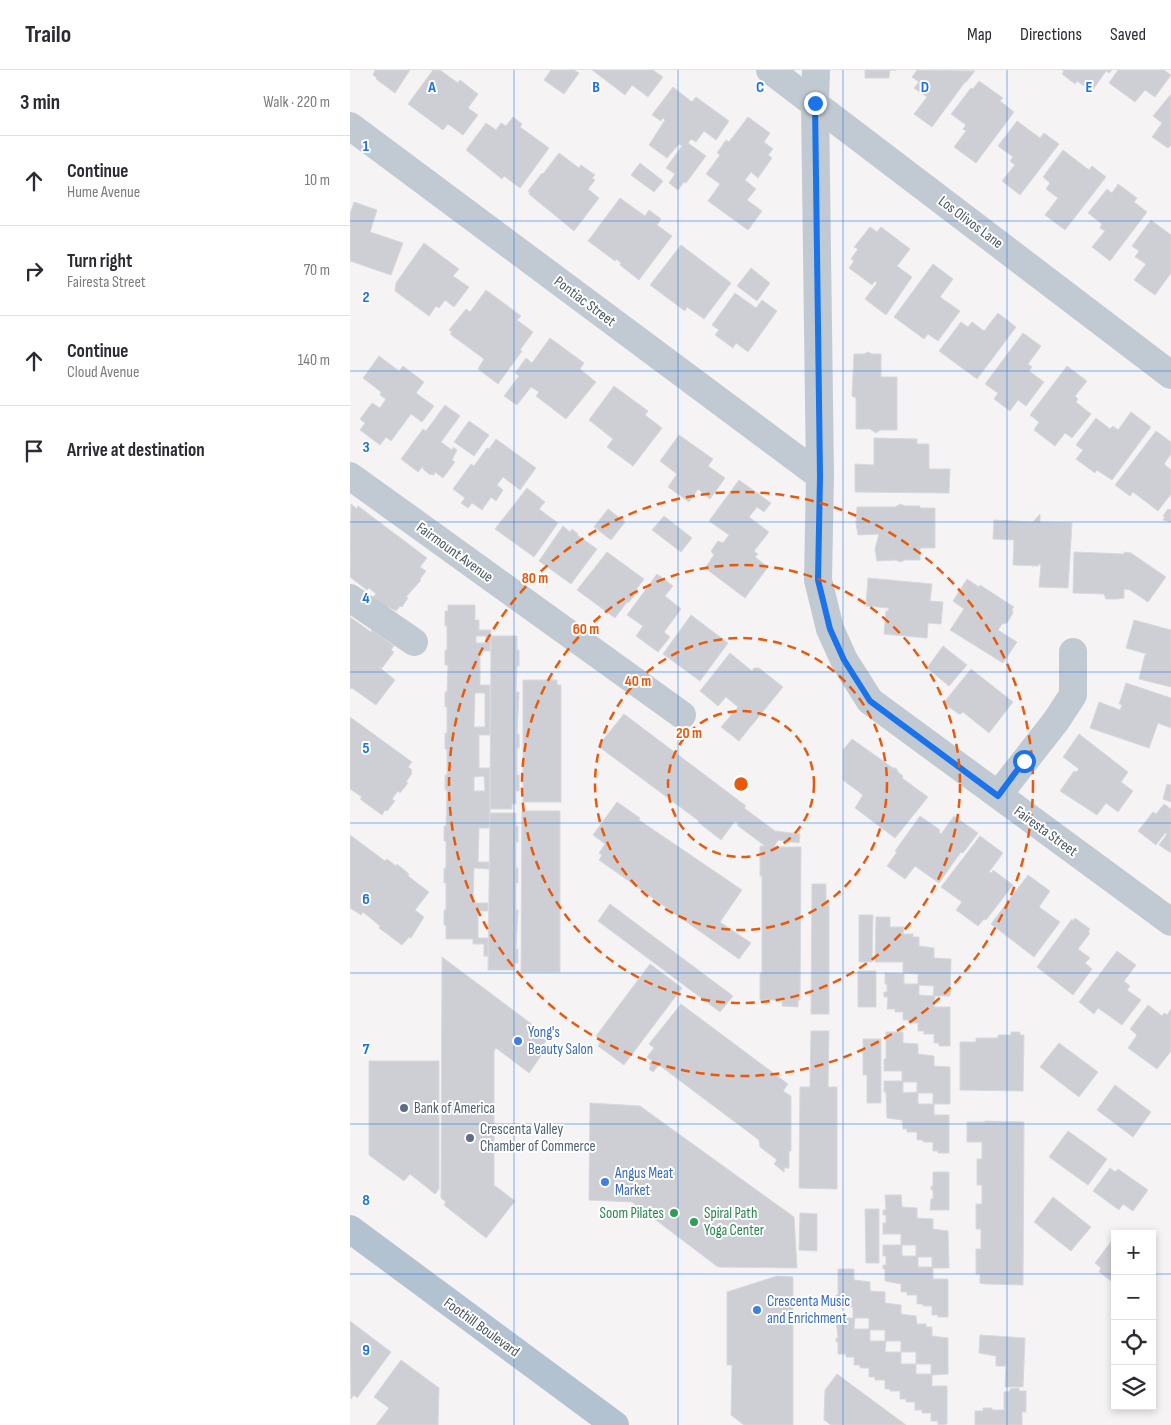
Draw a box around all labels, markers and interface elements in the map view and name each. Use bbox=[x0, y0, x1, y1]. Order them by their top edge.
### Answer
text: Trailo bbox=[25, 20, 71, 49]
text: Map bbox=[967, 24, 992, 45]
text: Directions bbox=[1020, 24, 1082, 45]
text: Saved bbox=[1110, 24, 1146, 45]
text: A bbox=[427, 78, 436, 97]
text: B bbox=[592, 78, 600, 97]
text: C bbox=[756, 78, 764, 97]
text: D bbox=[921, 78, 929, 97]
text: E bbox=[1086, 78, 1093, 97]
text: 3 min bbox=[20, 90, 60, 115]
route end bbox=[804, 92, 827, 115]
text: Walk · 220 m bbox=[263, 93, 330, 112]
text: 1 bbox=[363, 137, 370, 156]
text: Continue bbox=[67, 160, 128, 183]
icon: ahead bbox=[20, 167, 48, 195]
text: 10 m bbox=[304, 171, 330, 190]
text: Hume Avenue bbox=[67, 183, 140, 202]
street label: Los Olivos Lane bbox=[935, 192, 1007, 253]
text: Turn right bbox=[67, 250, 132, 273]
icon: right bbox=[20, 257, 48, 285]
text: 70 m bbox=[304, 261, 330, 280]
street label: Pontiac Street bbox=[550, 272, 620, 331]
text: Fairesta Street bbox=[67, 273, 146, 292]
text: 2 bbox=[362, 288, 370, 307]
text: Continue bbox=[67, 340, 128, 363]
icon: ahead bbox=[20, 347, 48, 375]
text: 140 m bbox=[298, 351, 330, 370]
text: Cloud Avenue bbox=[67, 363, 139, 382]
icon: arrive bbox=[20, 437, 48, 465]
text: 3 bbox=[362, 438, 370, 457]
text: Arrive at destination bbox=[67, 439, 205, 462]
street label: Fairmount Avenue bbox=[412, 518, 497, 587]
text: 80 m bbox=[522, 569, 548, 588]
text: 4 bbox=[362, 589, 370, 608]
text: 60 m bbox=[573, 620, 599, 639]
text: 40 m bbox=[625, 672, 651, 691]
text: 20 m bbox=[676, 724, 702, 743]
text: 5 bbox=[362, 739, 370, 758]
route start bbox=[1013, 750, 1036, 773]
centre of rings bbox=[732, 775, 750, 793]
street label: Fairesta Street bbox=[1010, 802, 1081, 861]
text: 6 bbox=[362, 890, 370, 909]
place label: Yong's Beauty Salon bbox=[528, 1023, 593, 1059]
marker: Yong's Beauty Salon bbox=[512, 1035, 524, 1047]
text: 7 bbox=[363, 1040, 370, 1059]
place label: Bank of America bbox=[414, 1099, 495, 1118]
marker: Bank of America bbox=[398, 1102, 410, 1114]
place label: Crescenta Valley Chamber of Commerce bbox=[480, 1120, 596, 1156]
marker: Crescenta Valley Chamber of Commerce bbox=[464, 1132, 476, 1144]
place label: Angus Meat Market bbox=[614, 1164, 674, 1200]
marker: Angus Meat Market bbox=[599, 1176, 611, 1188]
text: 8 bbox=[362, 1191, 370, 1210]
place label: Soom Pilates bbox=[600, 1204, 664, 1223]
place label: Spiral Path Yoga Center bbox=[704, 1204, 765, 1240]
marker: Soom Pilates bbox=[668, 1207, 680, 1219]
marker: Spiral Path Yoga Center bbox=[688, 1216, 700, 1228]
map controls bbox=[1111, 1230, 1156, 1410]
button: + bbox=[1111, 1230, 1156, 1275]
button: − bbox=[1111, 1275, 1156, 1320]
place label: Crescenta Music and Enrichment bbox=[767, 1292, 850, 1328]
street label: Foothill Boulevard bbox=[440, 1293, 523, 1361]
marker: Crescenta Music and Enrichment bbox=[751, 1304, 763, 1316]
button: locate bbox=[1111, 1320, 1156, 1365]
text: 9 bbox=[362, 1341, 370, 1360]
button: layers bbox=[1111, 1365, 1156, 1410]

